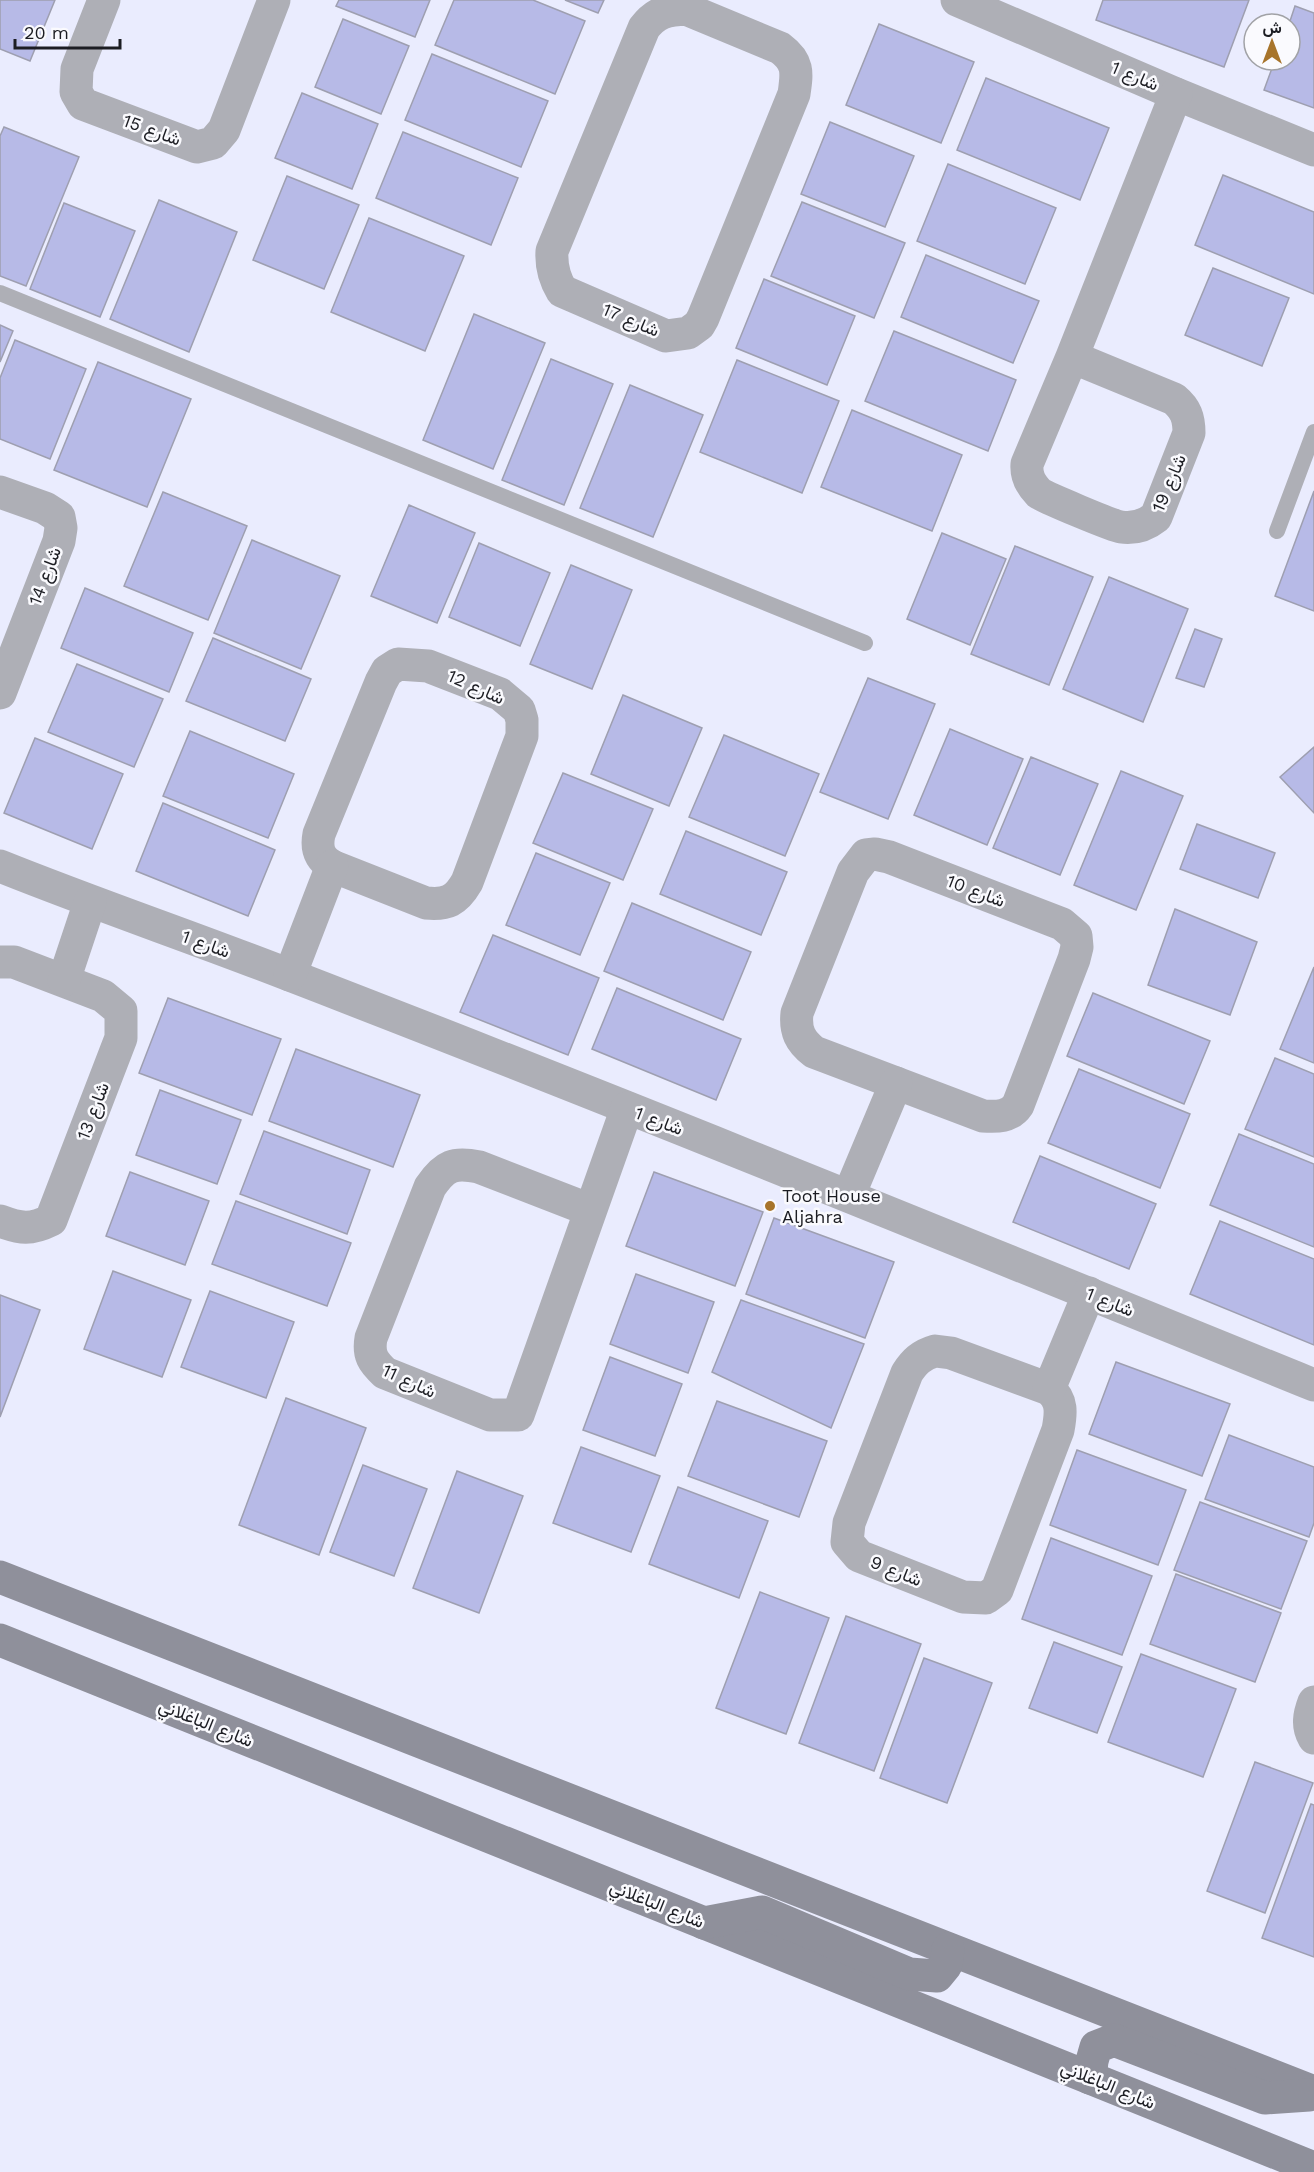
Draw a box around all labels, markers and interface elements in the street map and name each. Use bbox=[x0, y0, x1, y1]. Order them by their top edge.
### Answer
scale bar bbox=[15, 12, 120, 50]
north arrow bbox=[1242, 12, 1302, 72]
text: ش bbox=[1262, 18, 1282, 37]
text: 20 m bbox=[24, 22, 69, 43]
street label: شارع 1 bbox=[1108, 56, 1162, 97]
street label: شارع 15 bbox=[120, 109, 184, 152]
street label: شارع 17 bbox=[599, 298, 663, 343]
street label: شارع 19 bbox=[1147, 451, 1192, 516]
street label: شارع 14 bbox=[24, 544, 67, 608]
street label: شارع 12 bbox=[444, 665, 508, 710]
street label: شارع 10 bbox=[943, 870, 1008, 913]
street label: شارع 1 bbox=[179, 925, 233, 964]
street label: شارع 13 bbox=[72, 1079, 115, 1143]
street label: شارع 1 bbox=[632, 1102, 686, 1141]
place label: Toot House Aljahra bbox=[782, 1185, 881, 1227]
marker: Toot House Aljahra bbox=[763, 1199, 777, 1213]
street label: شارع 1 bbox=[1083, 1283, 1137, 1322]
street label: شارع 11 bbox=[378, 1359, 439, 1404]
street label: شارع 9 bbox=[867, 1551, 925, 1592]
street label: شارع الباغلاني bbox=[154, 1694, 256, 1756]
street label: شارع الباغلاني bbox=[605, 1875, 707, 1937]
street label: شارع الباغلاني bbox=[1056, 2056, 1158, 2118]

